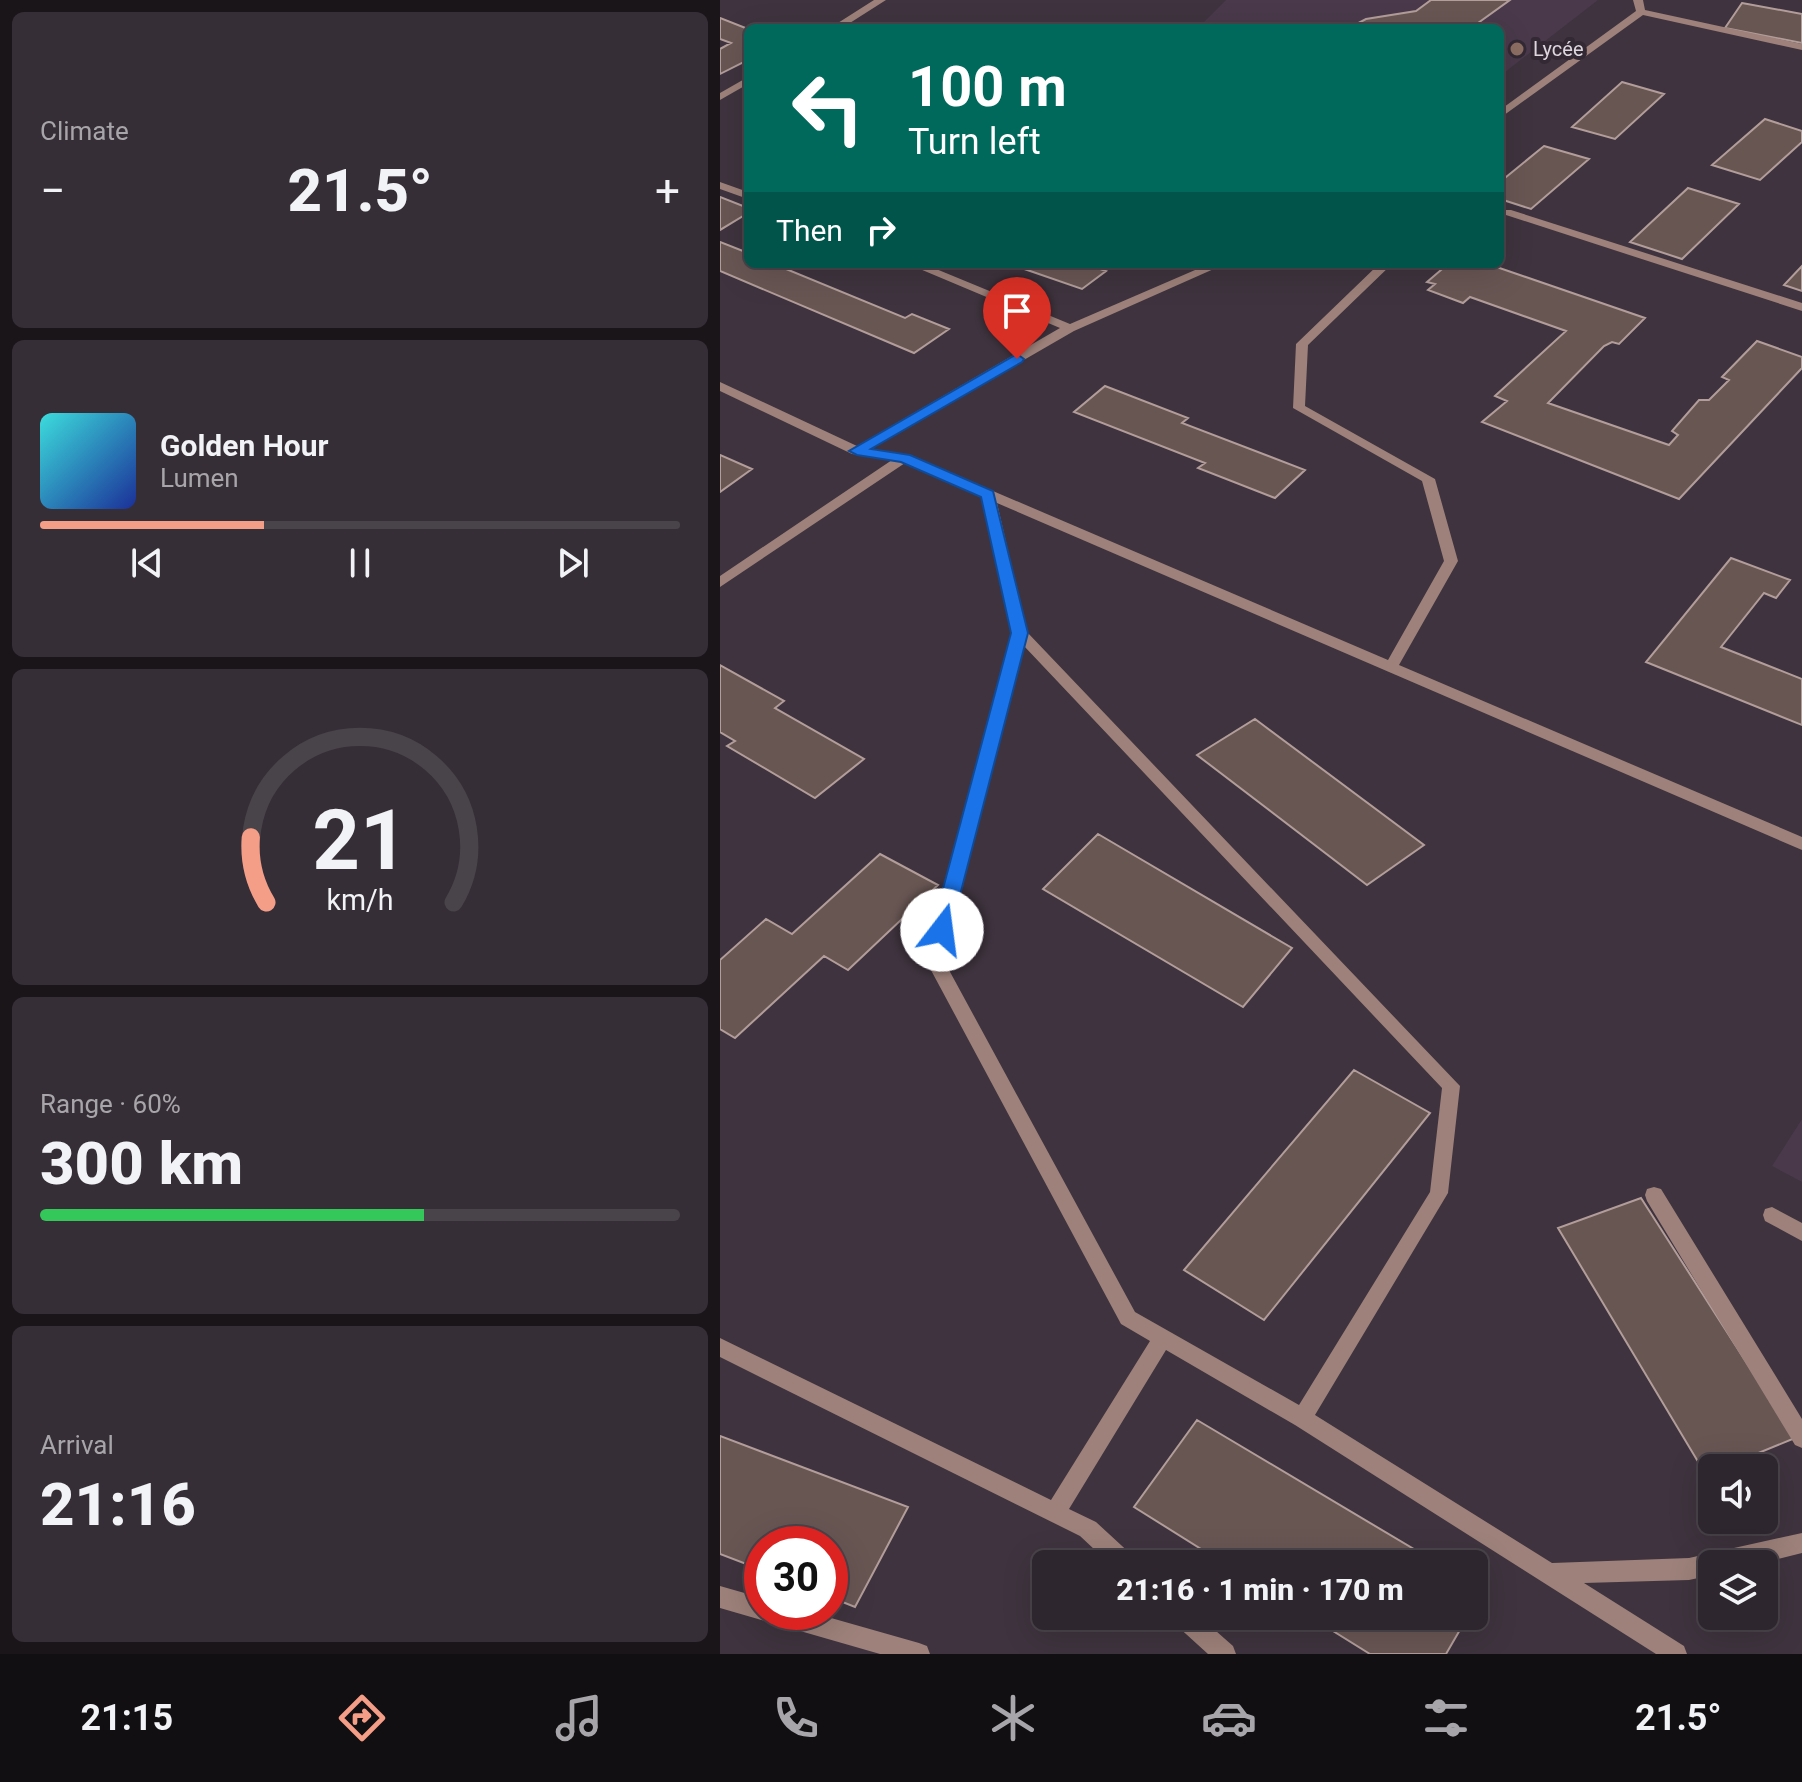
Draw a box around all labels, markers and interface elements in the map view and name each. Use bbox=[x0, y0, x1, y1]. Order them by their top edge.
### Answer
place label: Lycée bbox=[1533, 37, 1584, 61]
marker: Lycée bbox=[1508, 40, 1526, 58]
text: 100 m bbox=[908, 54, 1067, 120]
icon: left bbox=[776, 56, 880, 160]
text: Climate bbox=[40, 116, 129, 146]
text: Turn left bbox=[908, 121, 1041, 163]
text: 21.5° bbox=[288, 155, 433, 226]
text: − bbox=[40, 165, 65, 217]
text: + bbox=[655, 165, 680, 217]
icon: right bbox=[859, 208, 903, 252]
text: Then bbox=[776, 213, 843, 248]
pin bbox=[983, 277, 1051, 359]
icon: arrive bbox=[995, 289, 1039, 333]
text: Golden Hour bbox=[160, 428, 329, 463]
text: Lumen bbox=[160, 463, 239, 493]
icon: previous bbox=[125, 541, 169, 585]
icon: pause bbox=[338, 541, 382, 585]
icon: next bbox=[551, 541, 595, 585]
text: 21 bbox=[312, 792, 408, 889]
text: km/h bbox=[326, 883, 394, 917]
position arrow bbox=[900, 888, 984, 972]
text: Range · 60% bbox=[40, 1089, 181, 1119]
text: 300 km bbox=[40, 1128, 243, 1199]
text: Arrival bbox=[40, 1430, 114, 1460]
map controls bbox=[1698, 1454, 1778, 1630]
button: sound bbox=[1698, 1454, 1778, 1534]
text: 21:16 bbox=[40, 1469, 196, 1540]
speed limit sign: 30 bbox=[744, 1526, 848, 1630]
button: layers bbox=[1698, 1550, 1778, 1630]
text: 21:16 · 1 min · 170 m bbox=[1116, 1572, 1404, 1607]
icon: directions bbox=[334, 1690, 390, 1746]
icon: music bbox=[551, 1690, 607, 1746]
icon: phone bbox=[768, 1690, 824, 1746]
icon: climate bbox=[985, 1690, 1041, 1746]
icon: car bbox=[1201, 1690, 1257, 1746]
icon: filters bbox=[1418, 1690, 1474, 1746]
text: 21:15 bbox=[80, 1697, 173, 1739]
text: 21.5° bbox=[1635, 1697, 1722, 1739]

